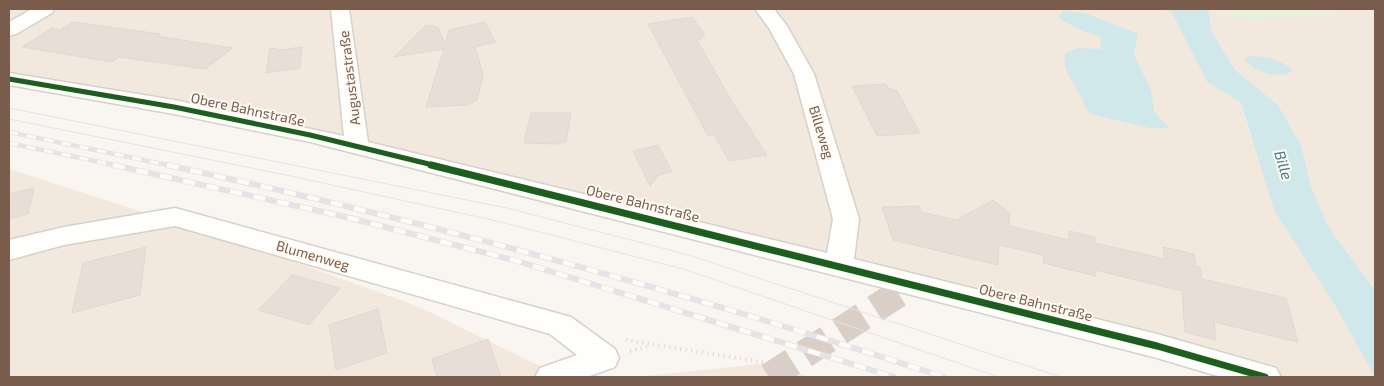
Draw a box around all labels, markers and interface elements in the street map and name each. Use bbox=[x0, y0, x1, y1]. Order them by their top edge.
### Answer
street label: Augustastraße bbox=[335, 30, 363, 126]
street label: Obere Bahnstraße bbox=[189, 89, 307, 129]
street label: Billeweg bbox=[806, 103, 838, 161]
water label: Bille bbox=[1271, 148, 1297, 182]
street label: Obere Bahnstraße bbox=[585, 181, 701, 225]
street label: Blumenweg bbox=[274, 236, 352, 274]
street label: Obere Bahnstraße bbox=[978, 280, 1094, 324]

